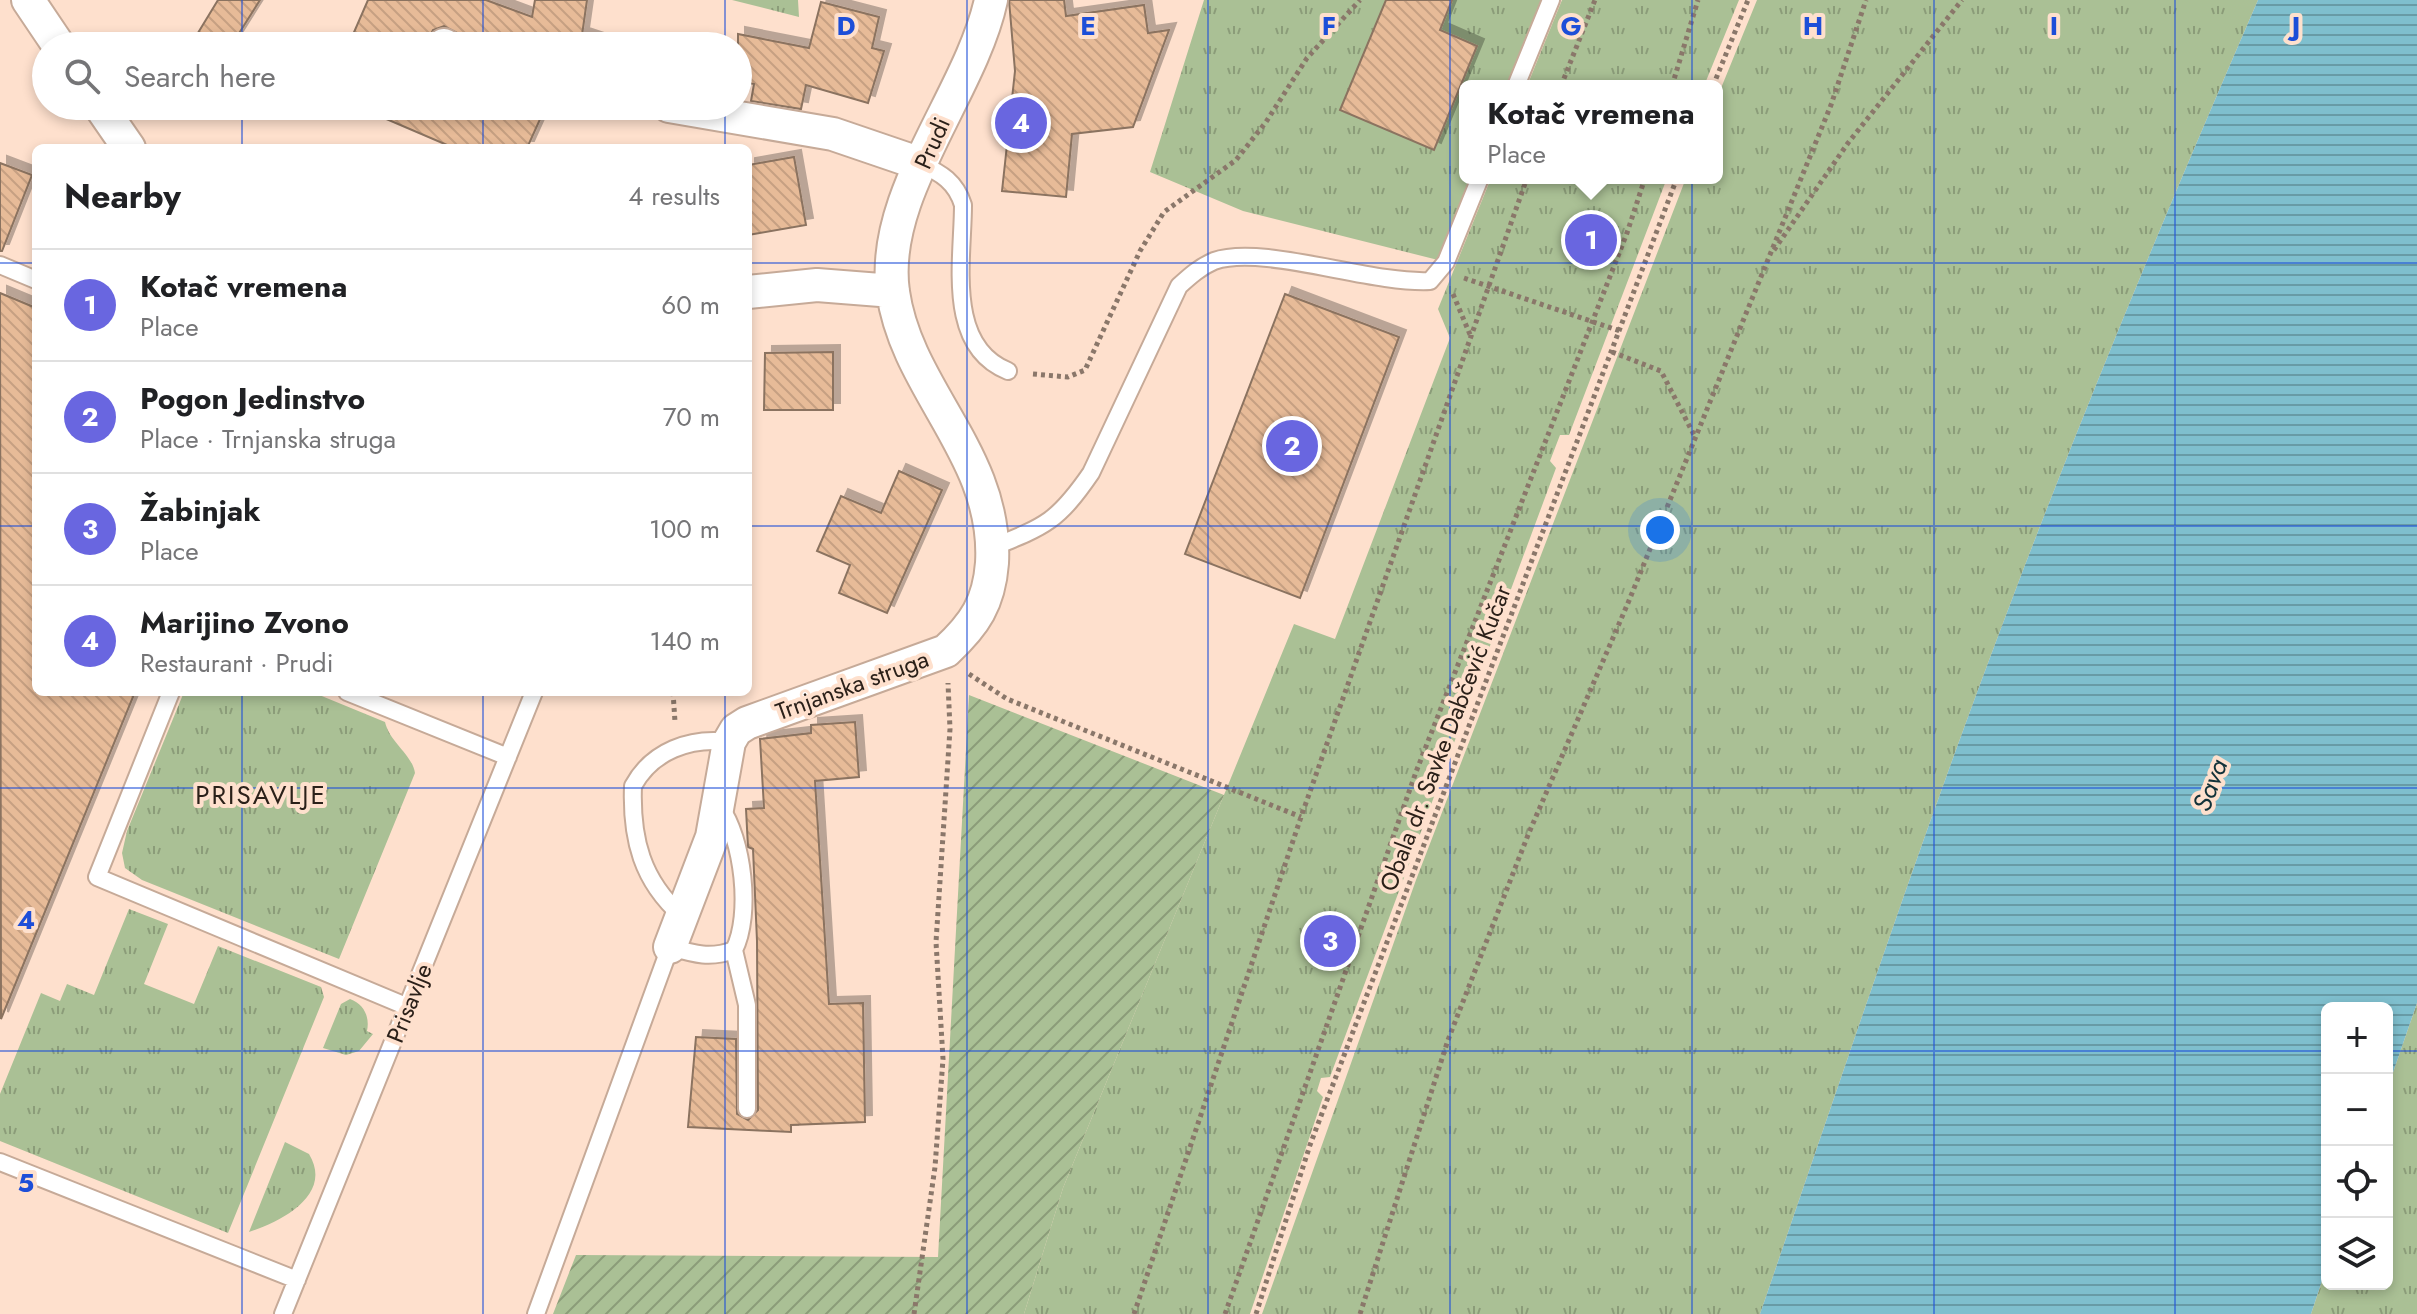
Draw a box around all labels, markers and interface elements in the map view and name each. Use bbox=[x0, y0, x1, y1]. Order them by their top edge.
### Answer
text: D bbox=[836, 7, 856, 45]
text: E bbox=[1080, 7, 1096, 45]
text: F bbox=[1322, 7, 1336, 45]
text: G bbox=[1560, 7, 1582, 45]
text: H bbox=[1803, 7, 1823, 45]
text: I bbox=[2050, 7, 2058, 45]
text: J bbox=[2287, 7, 2300, 45]
search box bbox=[32, 32, 752, 120]
icon: search bbox=[60, 54, 104, 98]
text: Search here bbox=[124, 55, 276, 98]
popup bbox=[1459, 80, 1723, 184]
text: Kotač vremena bbox=[1487, 92, 1695, 135]
pin: 4 bbox=[995, 93, 1047, 153]
street label: Prudi bbox=[905, 111, 959, 175]
text: Place bbox=[1487, 135, 1546, 173]
text: Nearby bbox=[64, 172, 181, 221]
text: 4 results bbox=[628, 177, 720, 215]
pin: 1 bbox=[1565, 210, 1617, 270]
text: Kotač vremena bbox=[140, 265, 347, 308]
text: 1 bbox=[83, 286, 97, 324]
text: 60 m bbox=[661, 286, 720, 324]
text: Place bbox=[140, 308, 199, 346]
text: Pogon Jedinstvo bbox=[140, 377, 365, 420]
text: 2 bbox=[81, 398, 99, 436]
text: 70 m bbox=[663, 398, 720, 436]
pin: 2 bbox=[1266, 416, 1318, 476]
text: Place · Trnjanska struga bbox=[140, 420, 396, 458]
text: Žabinjak bbox=[140, 489, 260, 532]
text: 3 bbox=[82, 510, 98, 548]
text: 100 m bbox=[649, 510, 720, 548]
your location bbox=[1640, 510, 1680, 550]
text: Place bbox=[140, 532, 199, 570]
street label: Obala dr. Savke Dabčević Kučar bbox=[1370, 579, 1520, 896]
text: Marijino Zvono bbox=[140, 601, 349, 644]
text: 4 bbox=[81, 622, 99, 660]
text: 140 m bbox=[649, 622, 720, 660]
street label: Trnjanska struga bbox=[771, 641, 933, 729]
text: Restaurant · Prudi bbox=[140, 644, 333, 682]
water label: Sava bbox=[2183, 753, 2238, 817]
district label: PRISAVLJE bbox=[195, 776, 327, 814]
text: 4 bbox=[17, 901, 35, 939]
pin: 3 bbox=[1304, 911, 1356, 971]
street label: Prisavlje bbox=[377, 958, 441, 1048]
map controls bbox=[2321, 1002, 2393, 1290]
button: + bbox=[2321, 1002, 2393, 1074]
button: − bbox=[2321, 1074, 2393, 1146]
button: locate bbox=[2321, 1146, 2393, 1218]
text: 5 bbox=[18, 1164, 34, 1202]
button: layers bbox=[2321, 1218, 2393, 1290]

